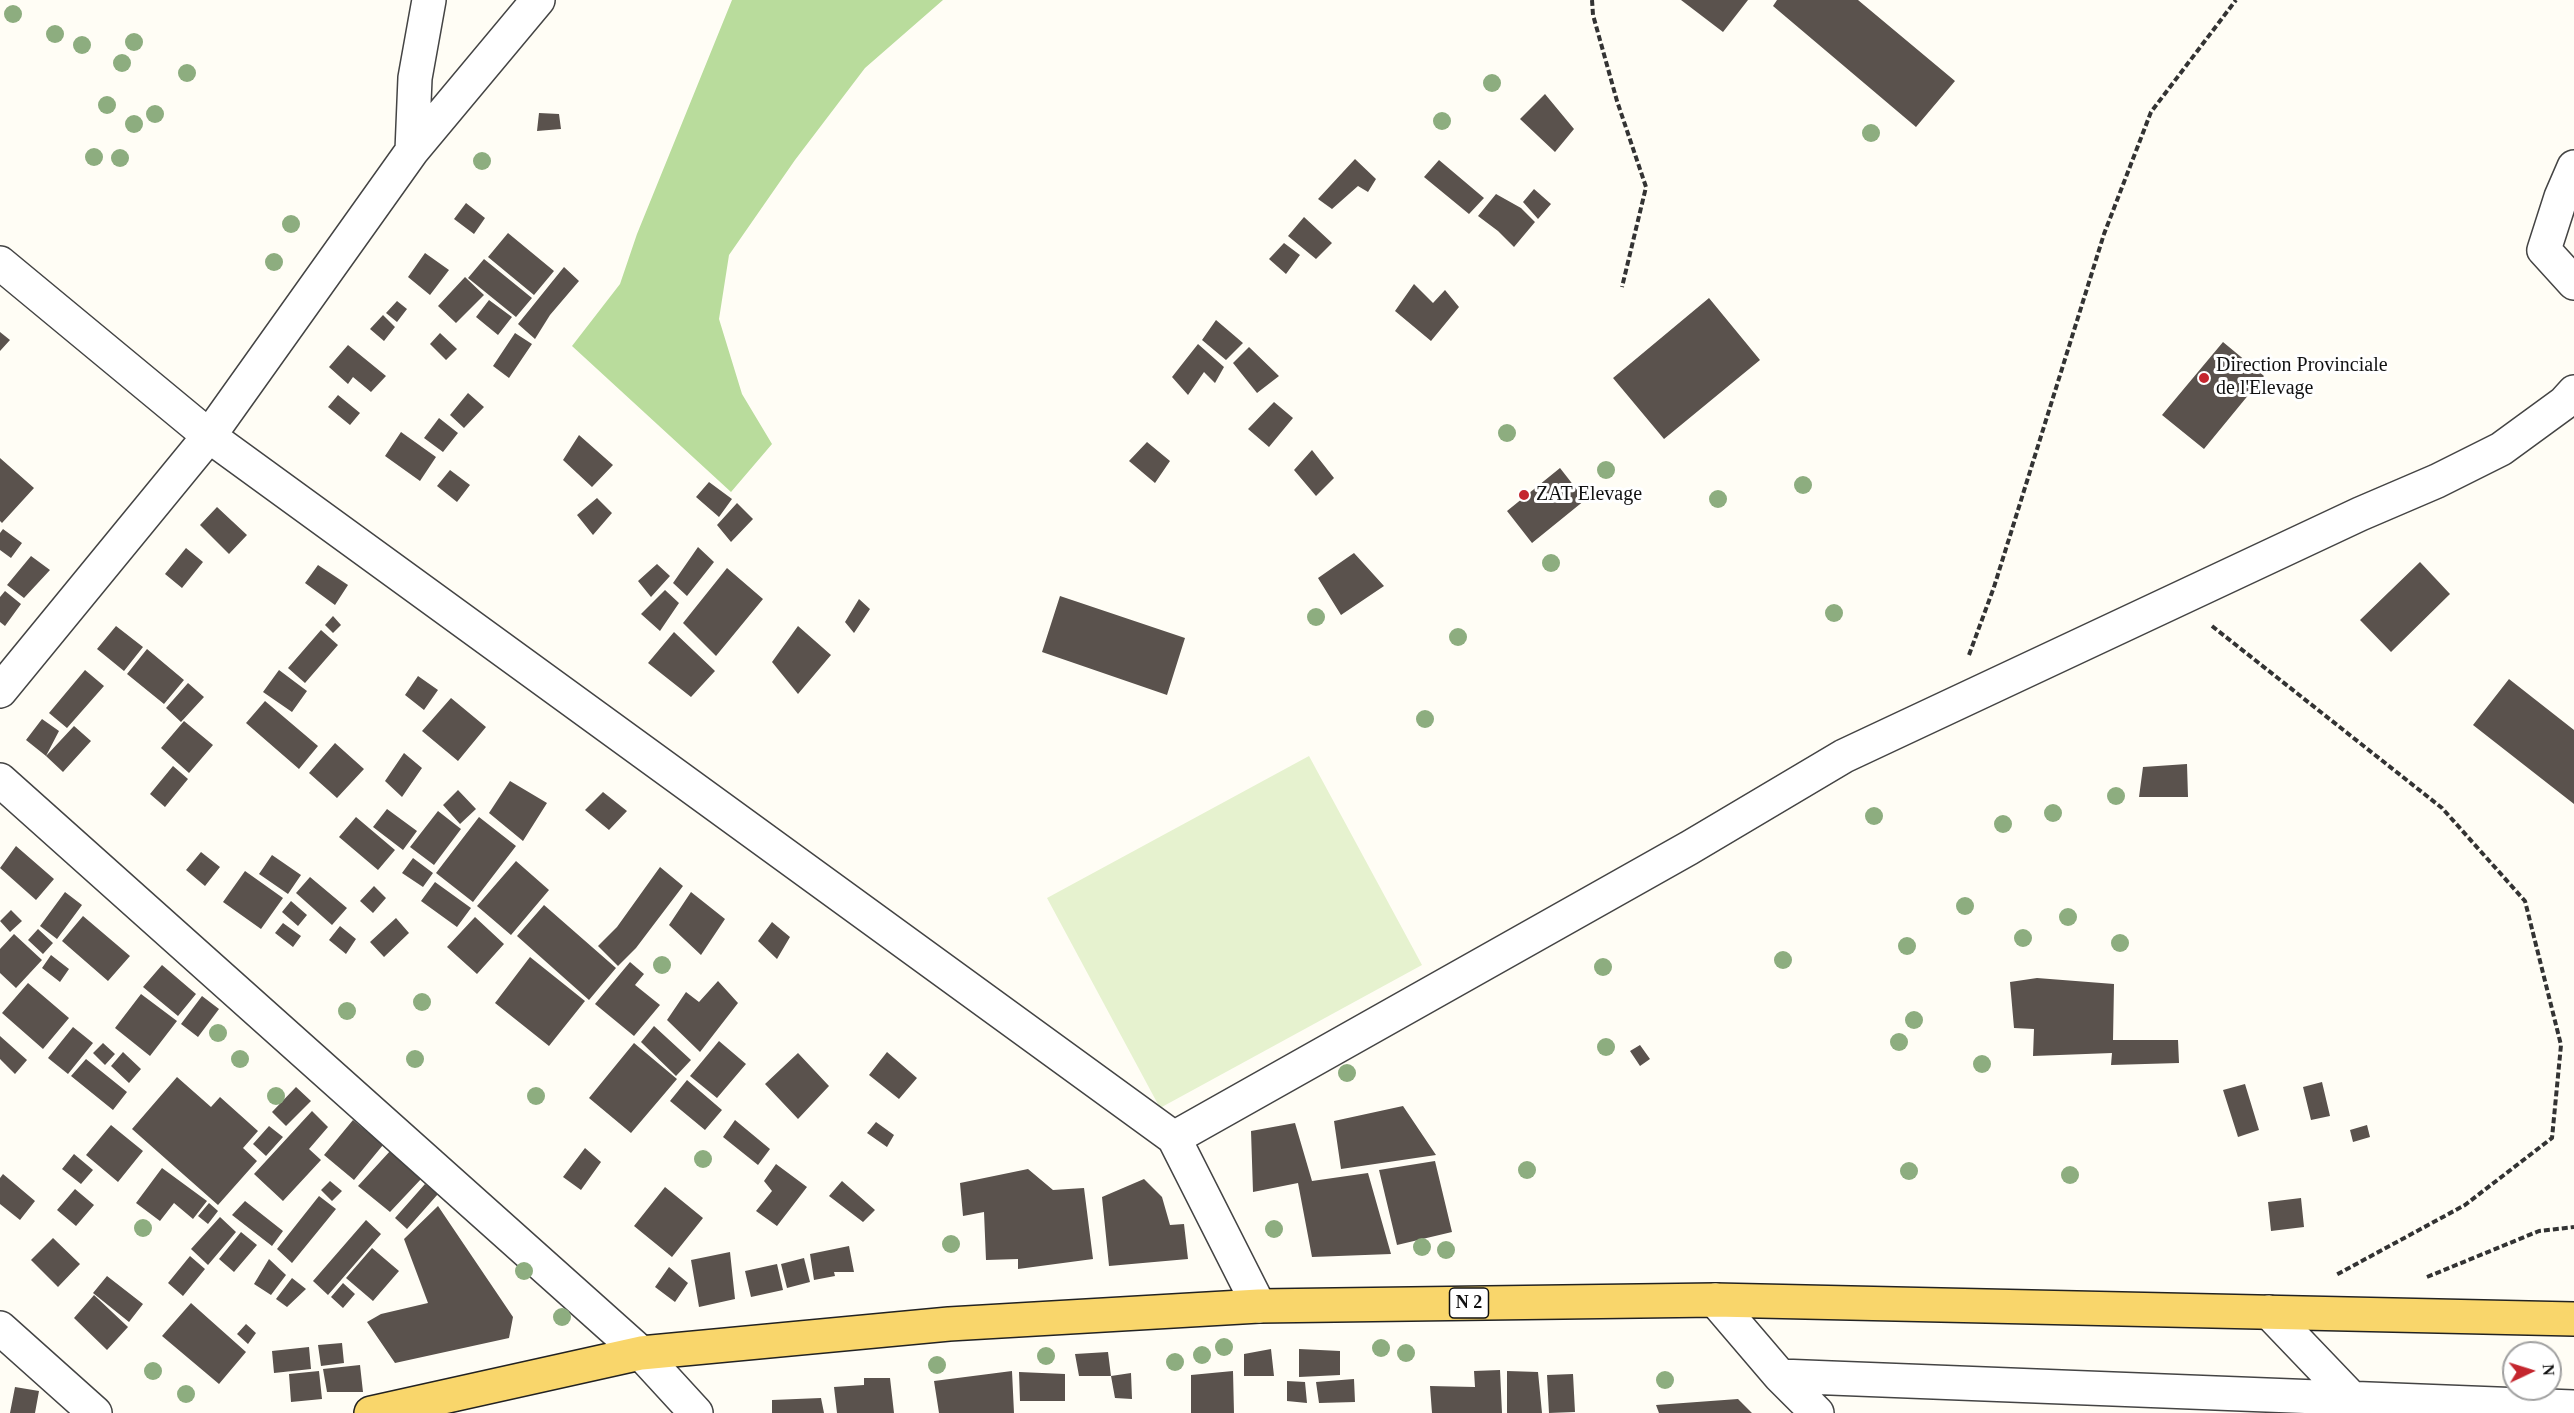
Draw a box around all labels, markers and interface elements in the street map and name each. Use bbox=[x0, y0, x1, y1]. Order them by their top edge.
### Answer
place label: Direction Provinciale de l'Elevage bbox=[2216, 354, 2388, 401]
marker: Direction Provinciale de l'Elevage bbox=[2197, 371, 2211, 385]
place label: ZAT Elevage bbox=[1536, 483, 1642, 507]
marker: ZAT Elevage bbox=[1517, 488, 1531, 502]
road number: N 2 bbox=[1450, 1288, 1488, 1318]
north arrow bbox=[2502, 1341, 2562, 1401]
text: N bbox=[2540, 1363, 2557, 1376]

